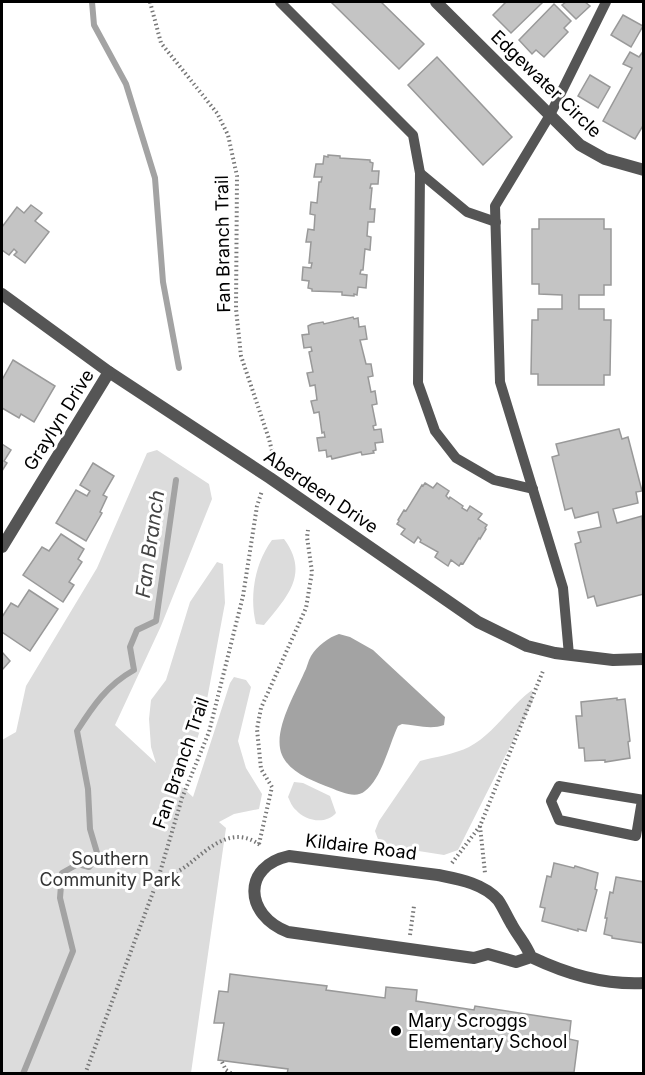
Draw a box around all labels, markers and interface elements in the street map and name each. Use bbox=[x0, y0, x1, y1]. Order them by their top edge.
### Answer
street label: Edgewater Circle bbox=[487, 26, 606, 142]
street label: Fan Branch Trail bbox=[211, 175, 234, 313]
street label: Graylyn Drive bbox=[19, 365, 98, 474]
street label: Aberdeen Drive bbox=[260, 446, 382, 537]
water label: Fan Branch bbox=[131, 489, 169, 599]
street label: Fan Branch Trail bbox=[148, 694, 213, 831]
street label: Kildaire Road bbox=[304, 829, 418, 864]
park label: Southern Community Park bbox=[39, 848, 181, 890]
place label: Mary Scroggs Elementary School bbox=[408, 1010, 567, 1052]
marker: Mary Scroggs Elementary School bbox=[389, 1024, 403, 1038]

